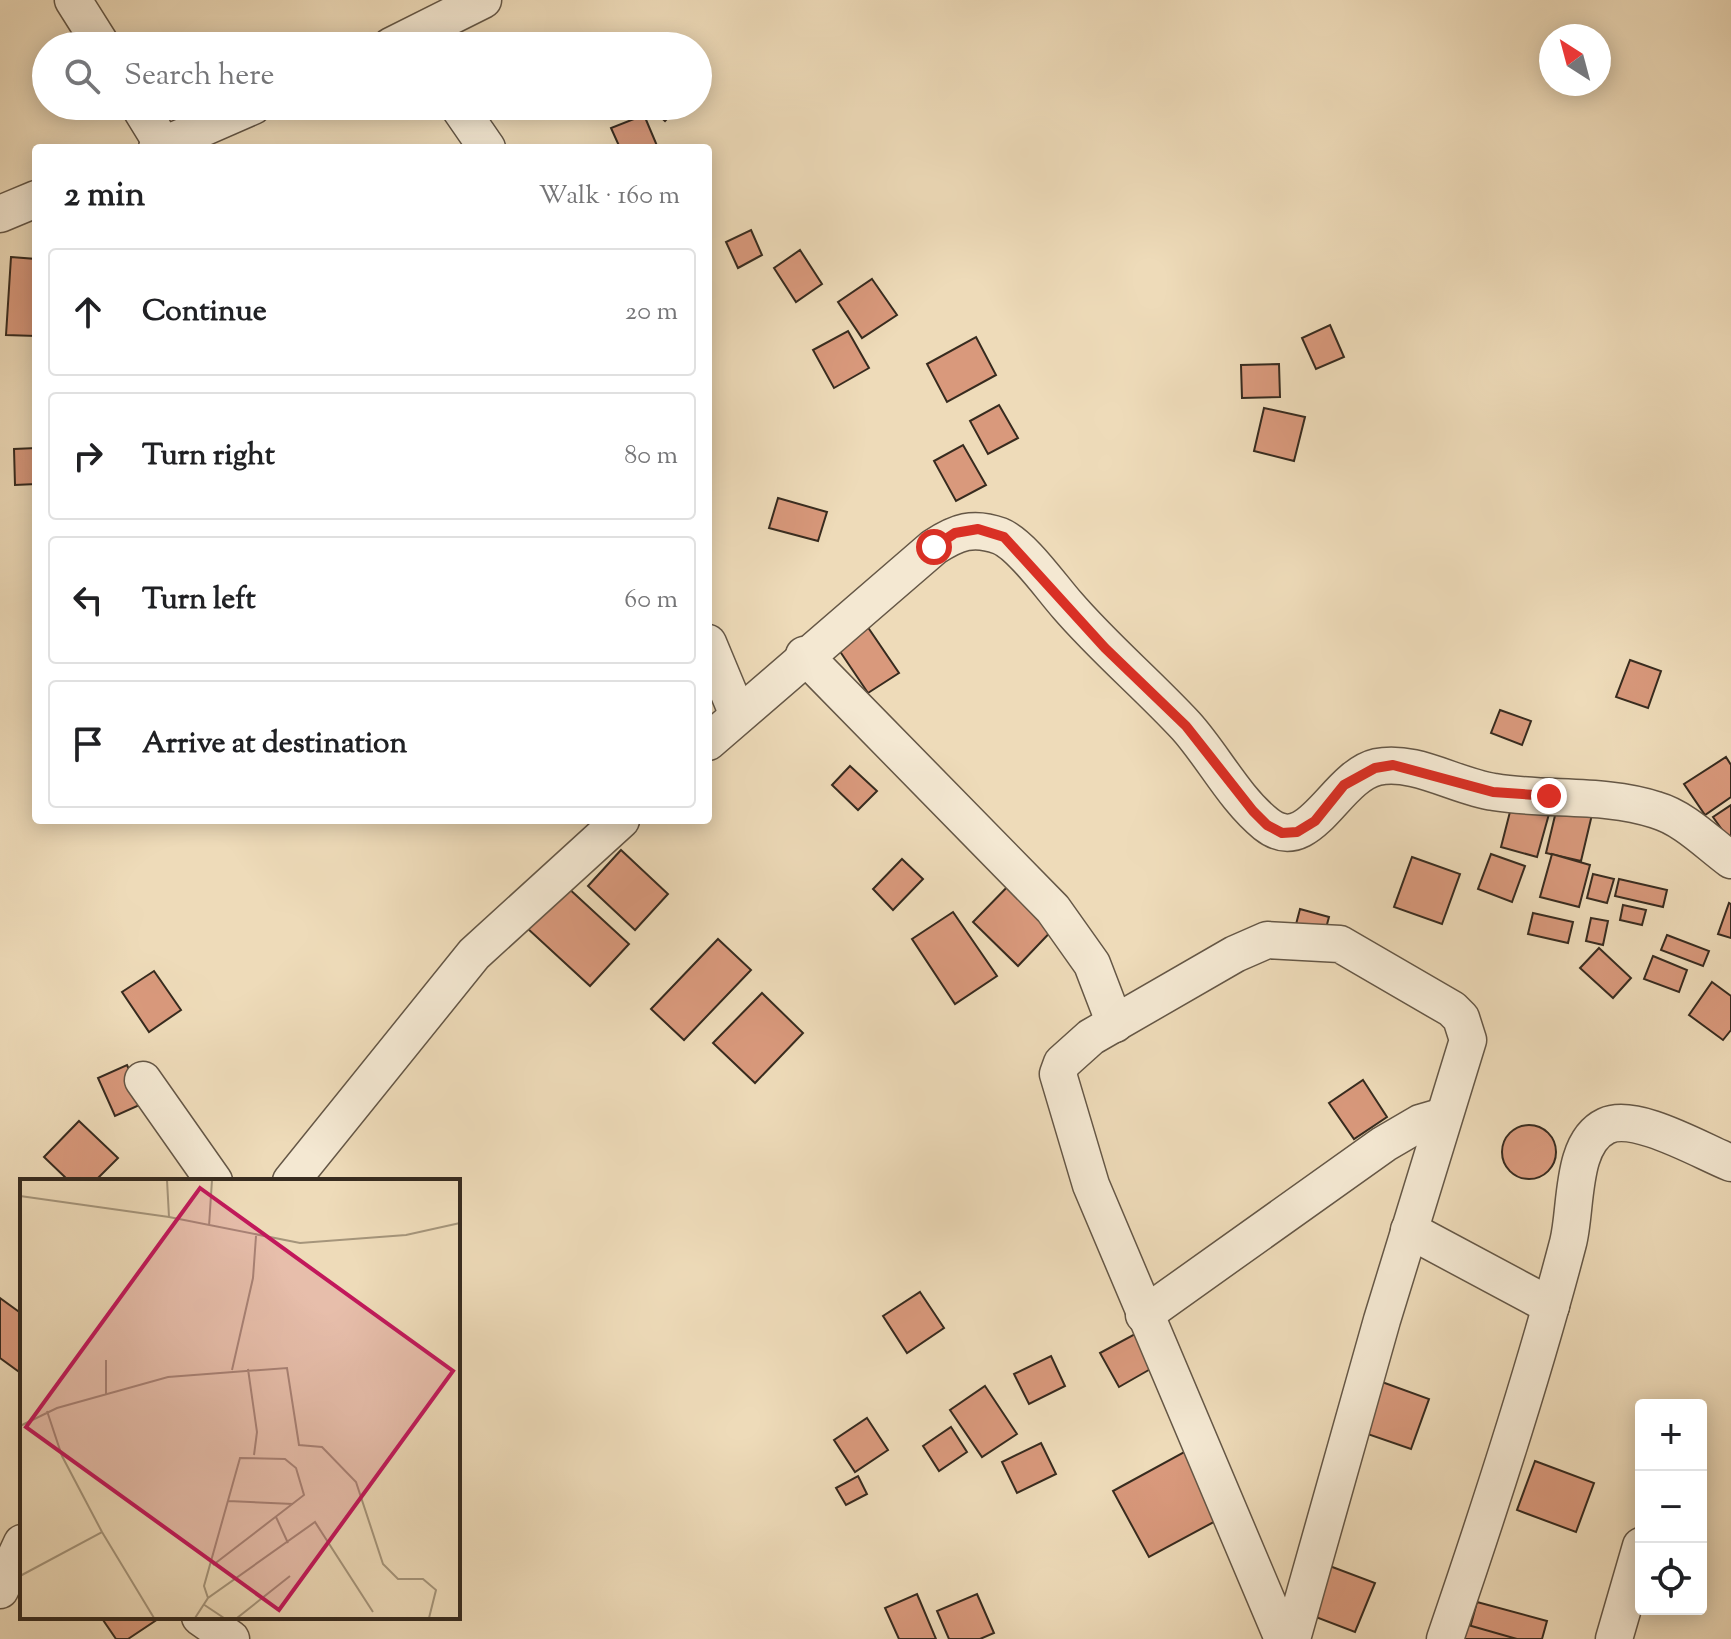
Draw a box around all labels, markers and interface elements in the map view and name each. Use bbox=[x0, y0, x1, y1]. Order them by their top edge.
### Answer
north arrow bbox=[1539, 24, 1611, 96]
search box bbox=[32, 32, 712, 120]
icon: search bbox=[60, 54, 104, 98]
text: Search here bbox=[124, 55, 274, 98]
text: 2 min bbox=[64, 172, 145, 221]
text: Walk · 160 m bbox=[539, 178, 680, 215]
icon: ahead bbox=[66, 290, 110, 334]
text: Continue bbox=[142, 291, 267, 334]
text: 20 m bbox=[625, 294, 678, 331]
icon: right bbox=[66, 434, 110, 478]
text: Turn right bbox=[142, 435, 275, 478]
text: 80 m bbox=[624, 438, 678, 475]
route start bbox=[916, 529, 952, 565]
icon: left bbox=[66, 578, 110, 622]
text: Turn left bbox=[142, 579, 256, 622]
text: 60 m bbox=[624, 582, 678, 619]
icon: arrive bbox=[66, 722, 110, 766]
text: Arrive at destination bbox=[142, 723, 407, 766]
route end bbox=[1531, 778, 1567, 814]
inset map bbox=[20, 1179, 460, 1619]
map controls bbox=[1635, 1399, 1707, 1615]
button: + bbox=[1635, 1399, 1707, 1471]
button: − bbox=[1635, 1471, 1707, 1543]
button: locate bbox=[1635, 1543, 1707, 1615]

